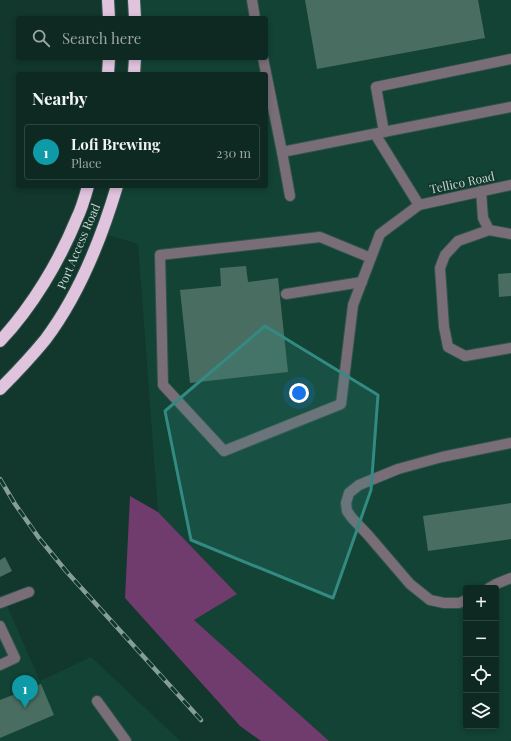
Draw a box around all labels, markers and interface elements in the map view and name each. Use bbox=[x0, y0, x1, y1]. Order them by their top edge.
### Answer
search box bbox=[16, 16, 268, 60]
icon: search bbox=[30, 27, 52, 49]
text: Search here bbox=[62, 28, 141, 48]
text: Nearby bbox=[32, 87, 87, 109]
text: Lofi Brewing bbox=[71, 134, 160, 154]
text: 1 bbox=[44, 144, 48, 161]
text: 230 m bbox=[216, 144, 251, 161]
text: Place bbox=[71, 154, 102, 171]
street label: Tellico Road bbox=[428, 167, 496, 197]
street label: Port Access Road bbox=[53, 201, 103, 291]
your location bbox=[289, 383, 309, 403]
map controls bbox=[463, 585, 499, 729]
button: + bbox=[463, 585, 499, 621]
button: − bbox=[463, 621, 499, 657]
button: locate bbox=[463, 657, 499, 693]
pin: 1 bbox=[12, 675, 38, 708]
button: layers bbox=[463, 693, 499, 729]

